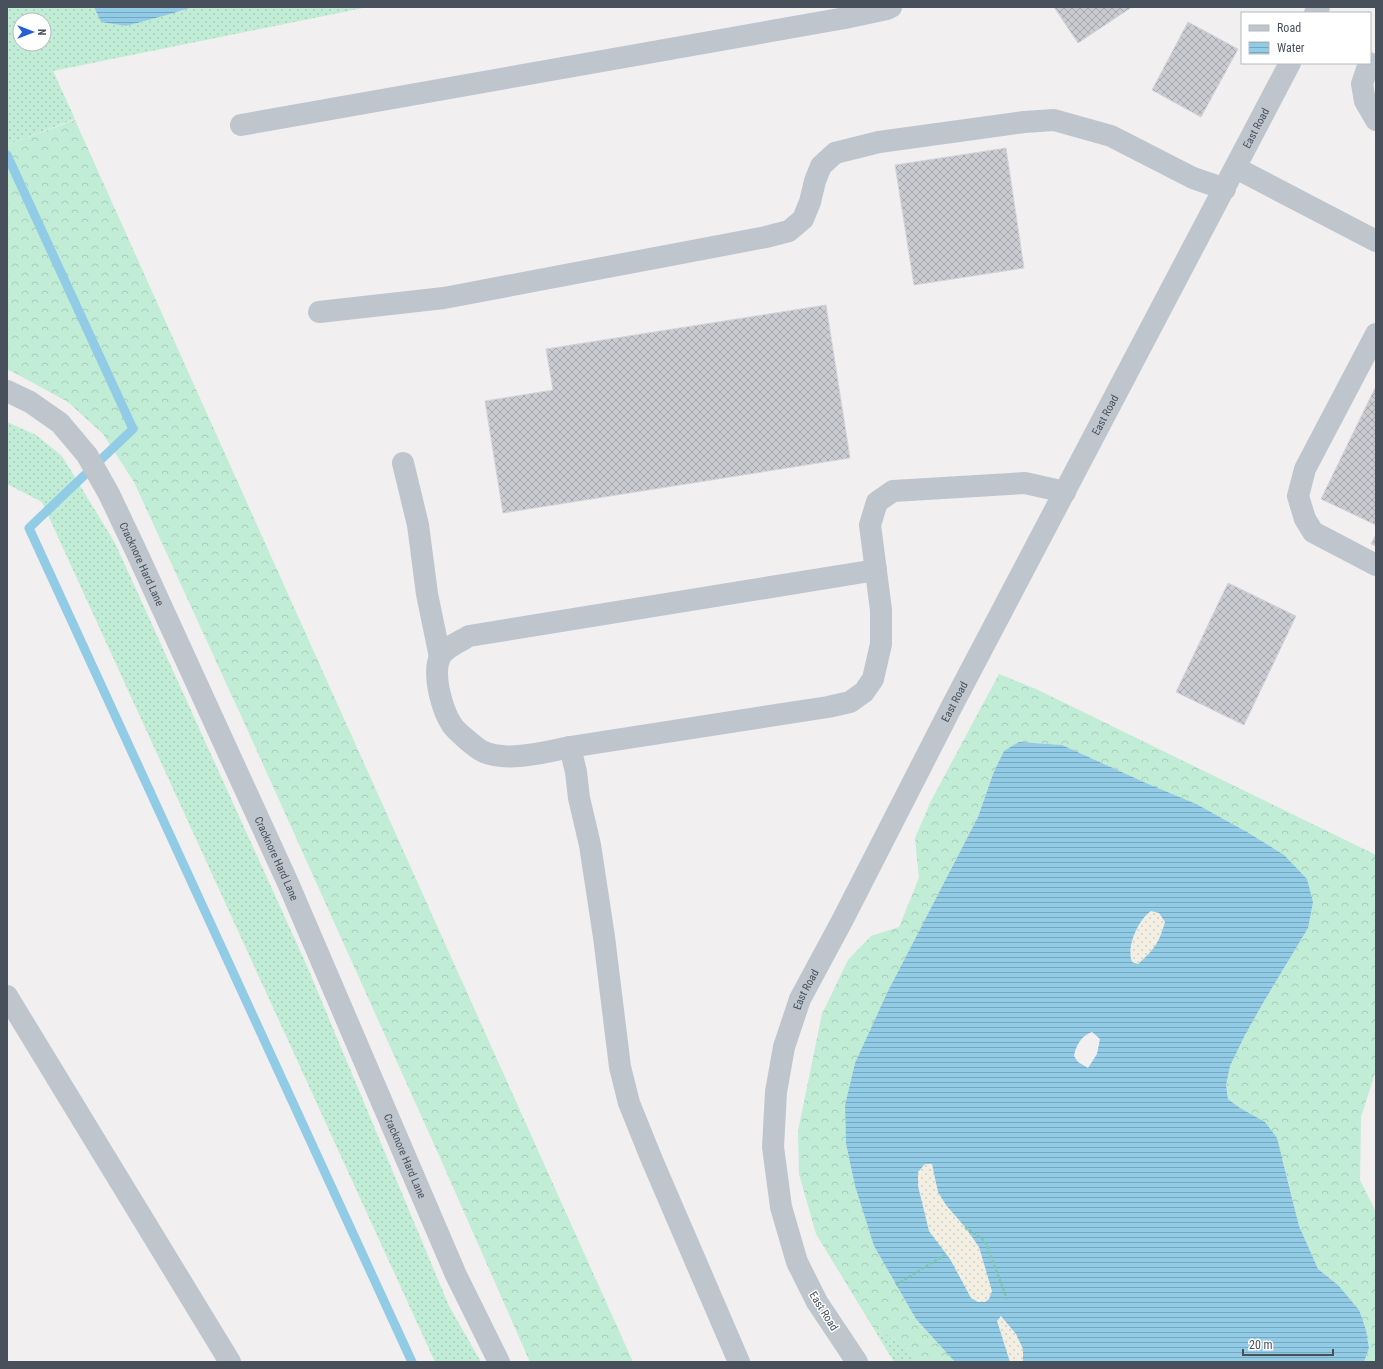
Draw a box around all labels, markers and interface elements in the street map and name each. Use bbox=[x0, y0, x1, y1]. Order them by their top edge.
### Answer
north arrow bbox=[12, 12, 52, 52]
legend bbox=[1241, 12, 1371, 64]
text: Road bbox=[1277, 21, 1301, 35]
text: N bbox=[35, 29, 48, 36]
text: Water bbox=[1277, 41, 1305, 55]
street label: East Road bbox=[1240, 106, 1272, 151]
street label: East Road bbox=[1090, 393, 1121, 437]
street label: Cracknore Hard Lane bbox=[116, 520, 166, 608]
street label: East Road bbox=[939, 680, 971, 724]
street label: Cracknore Hard Lane bbox=[252, 815, 301, 903]
street label: East Road bbox=[791, 967, 822, 1012]
street label: Cracknore Hard Lane bbox=[381, 1112, 428, 1201]
street label: East Road bbox=[807, 1289, 841, 1333]
scale bar bbox=[1243, 1331, 1333, 1357]
text: 20 m bbox=[1249, 1338, 1273, 1352]

